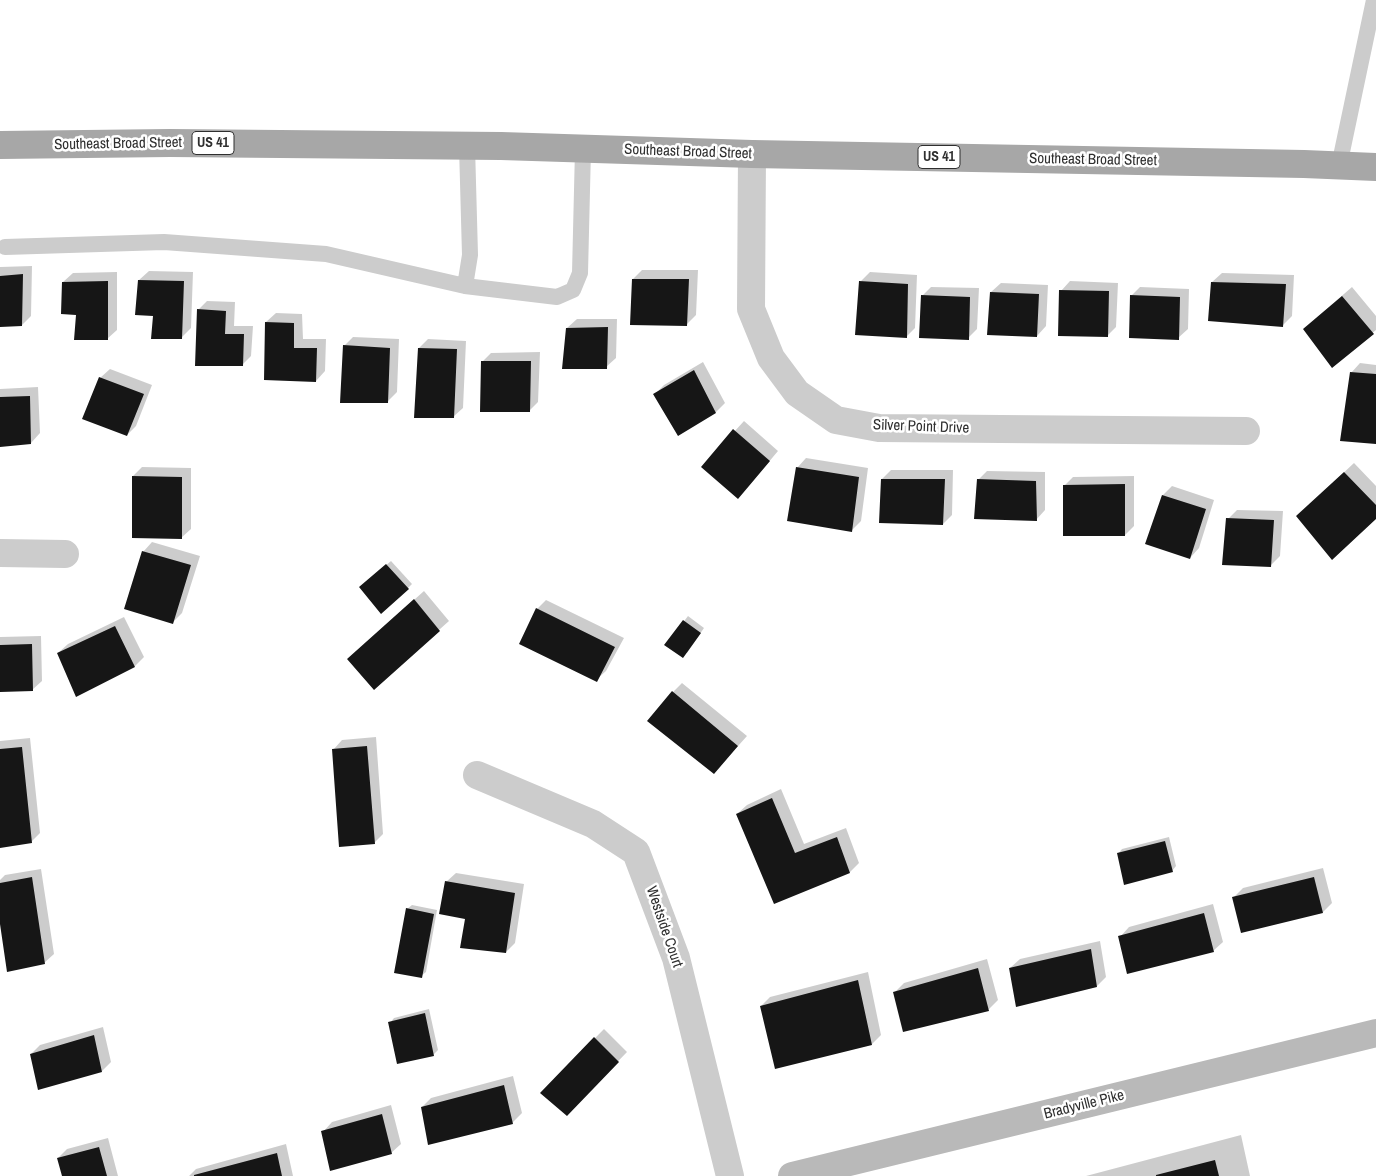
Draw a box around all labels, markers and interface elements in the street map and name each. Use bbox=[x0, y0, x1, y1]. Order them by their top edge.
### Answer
road number: US 41 bbox=[192, 132, 234, 154]
street label: Southeast Broad Street bbox=[54, 134, 182, 154]
street label: Southeast Broad Street bbox=[624, 141, 752, 163]
road number: US 41 bbox=[918, 146, 960, 168]
street label: Southeast Broad Street bbox=[1029, 150, 1157, 170]
street label: Silver Point Drive bbox=[873, 416, 969, 438]
street label: Westside Court bbox=[642, 884, 686, 970]
street label: Bradyville Pike bbox=[1042, 1086, 1126, 1124]

